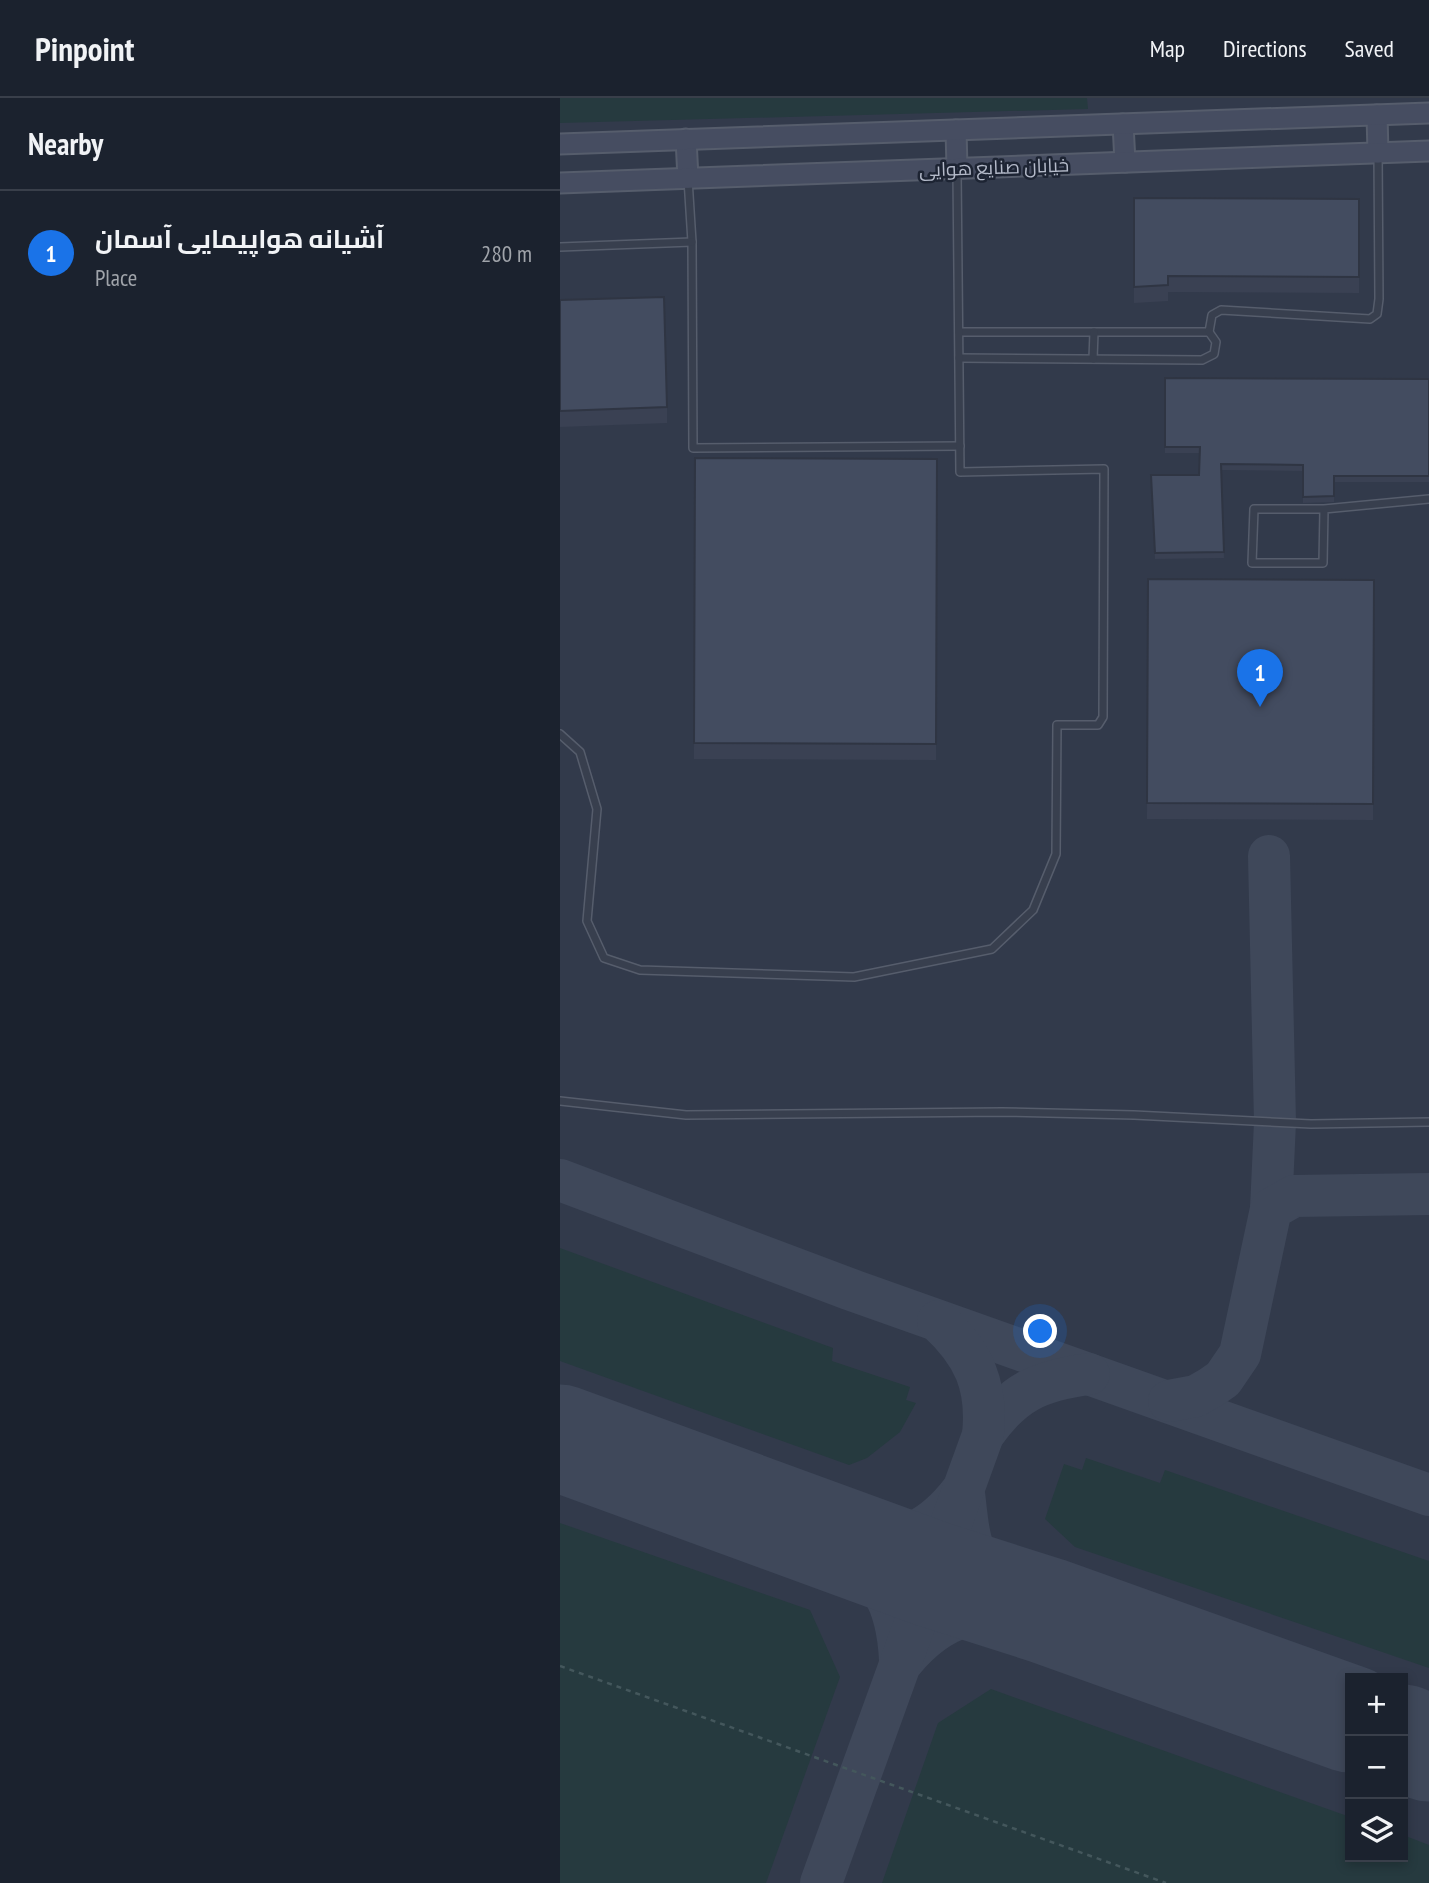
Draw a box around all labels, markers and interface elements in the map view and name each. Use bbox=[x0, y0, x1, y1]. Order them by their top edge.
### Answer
text: Pinpoint bbox=[35, 27, 134, 70]
text: Map bbox=[1150, 33, 1185, 64]
text: Directions bbox=[1223, 33, 1307, 64]
text: Saved bbox=[1345, 33, 1394, 64]
text: Nearby bbox=[28, 124, 103, 163]
street label: خیابان صنایع هوایی bbox=[919, 152, 1069, 184]
text: آشیانه هواپیمایی آسمان bbox=[95, 222, 384, 255]
text: 1 bbox=[46, 239, 57, 268]
text: 280 m bbox=[481, 239, 532, 268]
text: Place bbox=[95, 263, 137, 292]
pin: 1 bbox=[1237, 649, 1283, 707]
your location bbox=[1023, 1314, 1057, 1348]
map controls bbox=[1345, 1673, 1408, 1862]
button: + bbox=[1345, 1673, 1408, 1736]
button: − bbox=[1345, 1736, 1408, 1799]
button: layers bbox=[1345, 1799, 1408, 1862]

